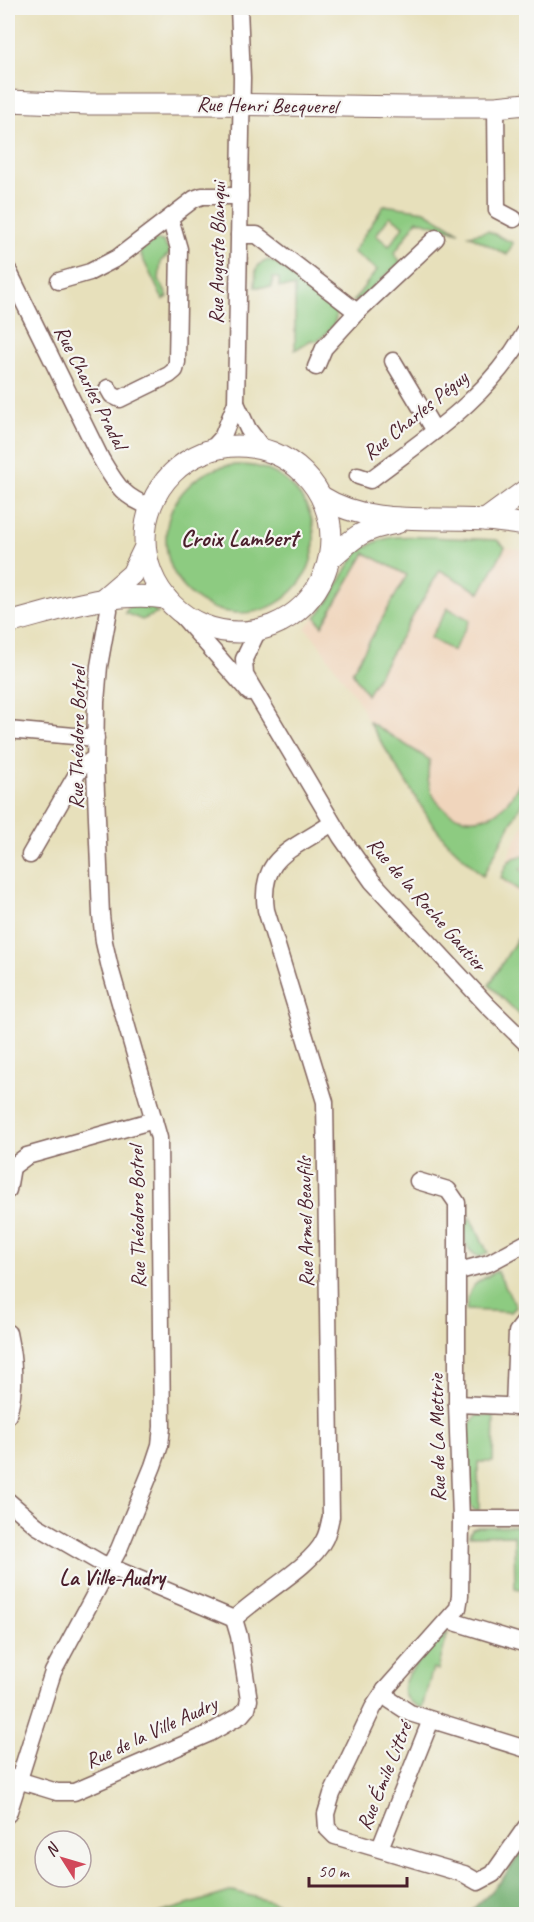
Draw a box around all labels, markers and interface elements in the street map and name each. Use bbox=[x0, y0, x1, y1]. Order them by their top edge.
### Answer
street label: Rue Henri Becquerel bbox=[196, 91, 341, 119]
street label: Rue Auguste Blanqui bbox=[203, 179, 231, 324]
street label: Rue Charles Pradal bbox=[49, 321, 135, 456]
street label: Rue Charles Péguy bbox=[357, 363, 474, 465]
district label: Croix Lambert bbox=[181, 523, 301, 553]
street label: Rue Théodore Botrel bbox=[63, 663, 91, 809]
street label: Rue de la Roche Gautier bbox=[362, 832, 493, 977]
street label: Rue Théodore Botrel bbox=[123, 1142, 151, 1288]
street label: Rue Armel Beaufils bbox=[291, 1155, 319, 1288]
street label: Rue de La Mettrie bbox=[423, 1372, 451, 1502]
district label: La Ville-Audry bbox=[59, 1564, 167, 1592]
street label: Rue de la Ville Audry bbox=[81, 1689, 223, 1774]
street label: Rue Émile Littré bbox=[351, 1715, 419, 1834]
north arrow bbox=[33, 1829, 93, 1889]
text: N bbox=[41, 1838, 65, 1861]
scale bar bbox=[309, 1850, 406, 1888]
text: 50 m bbox=[318, 1860, 351, 1882]

